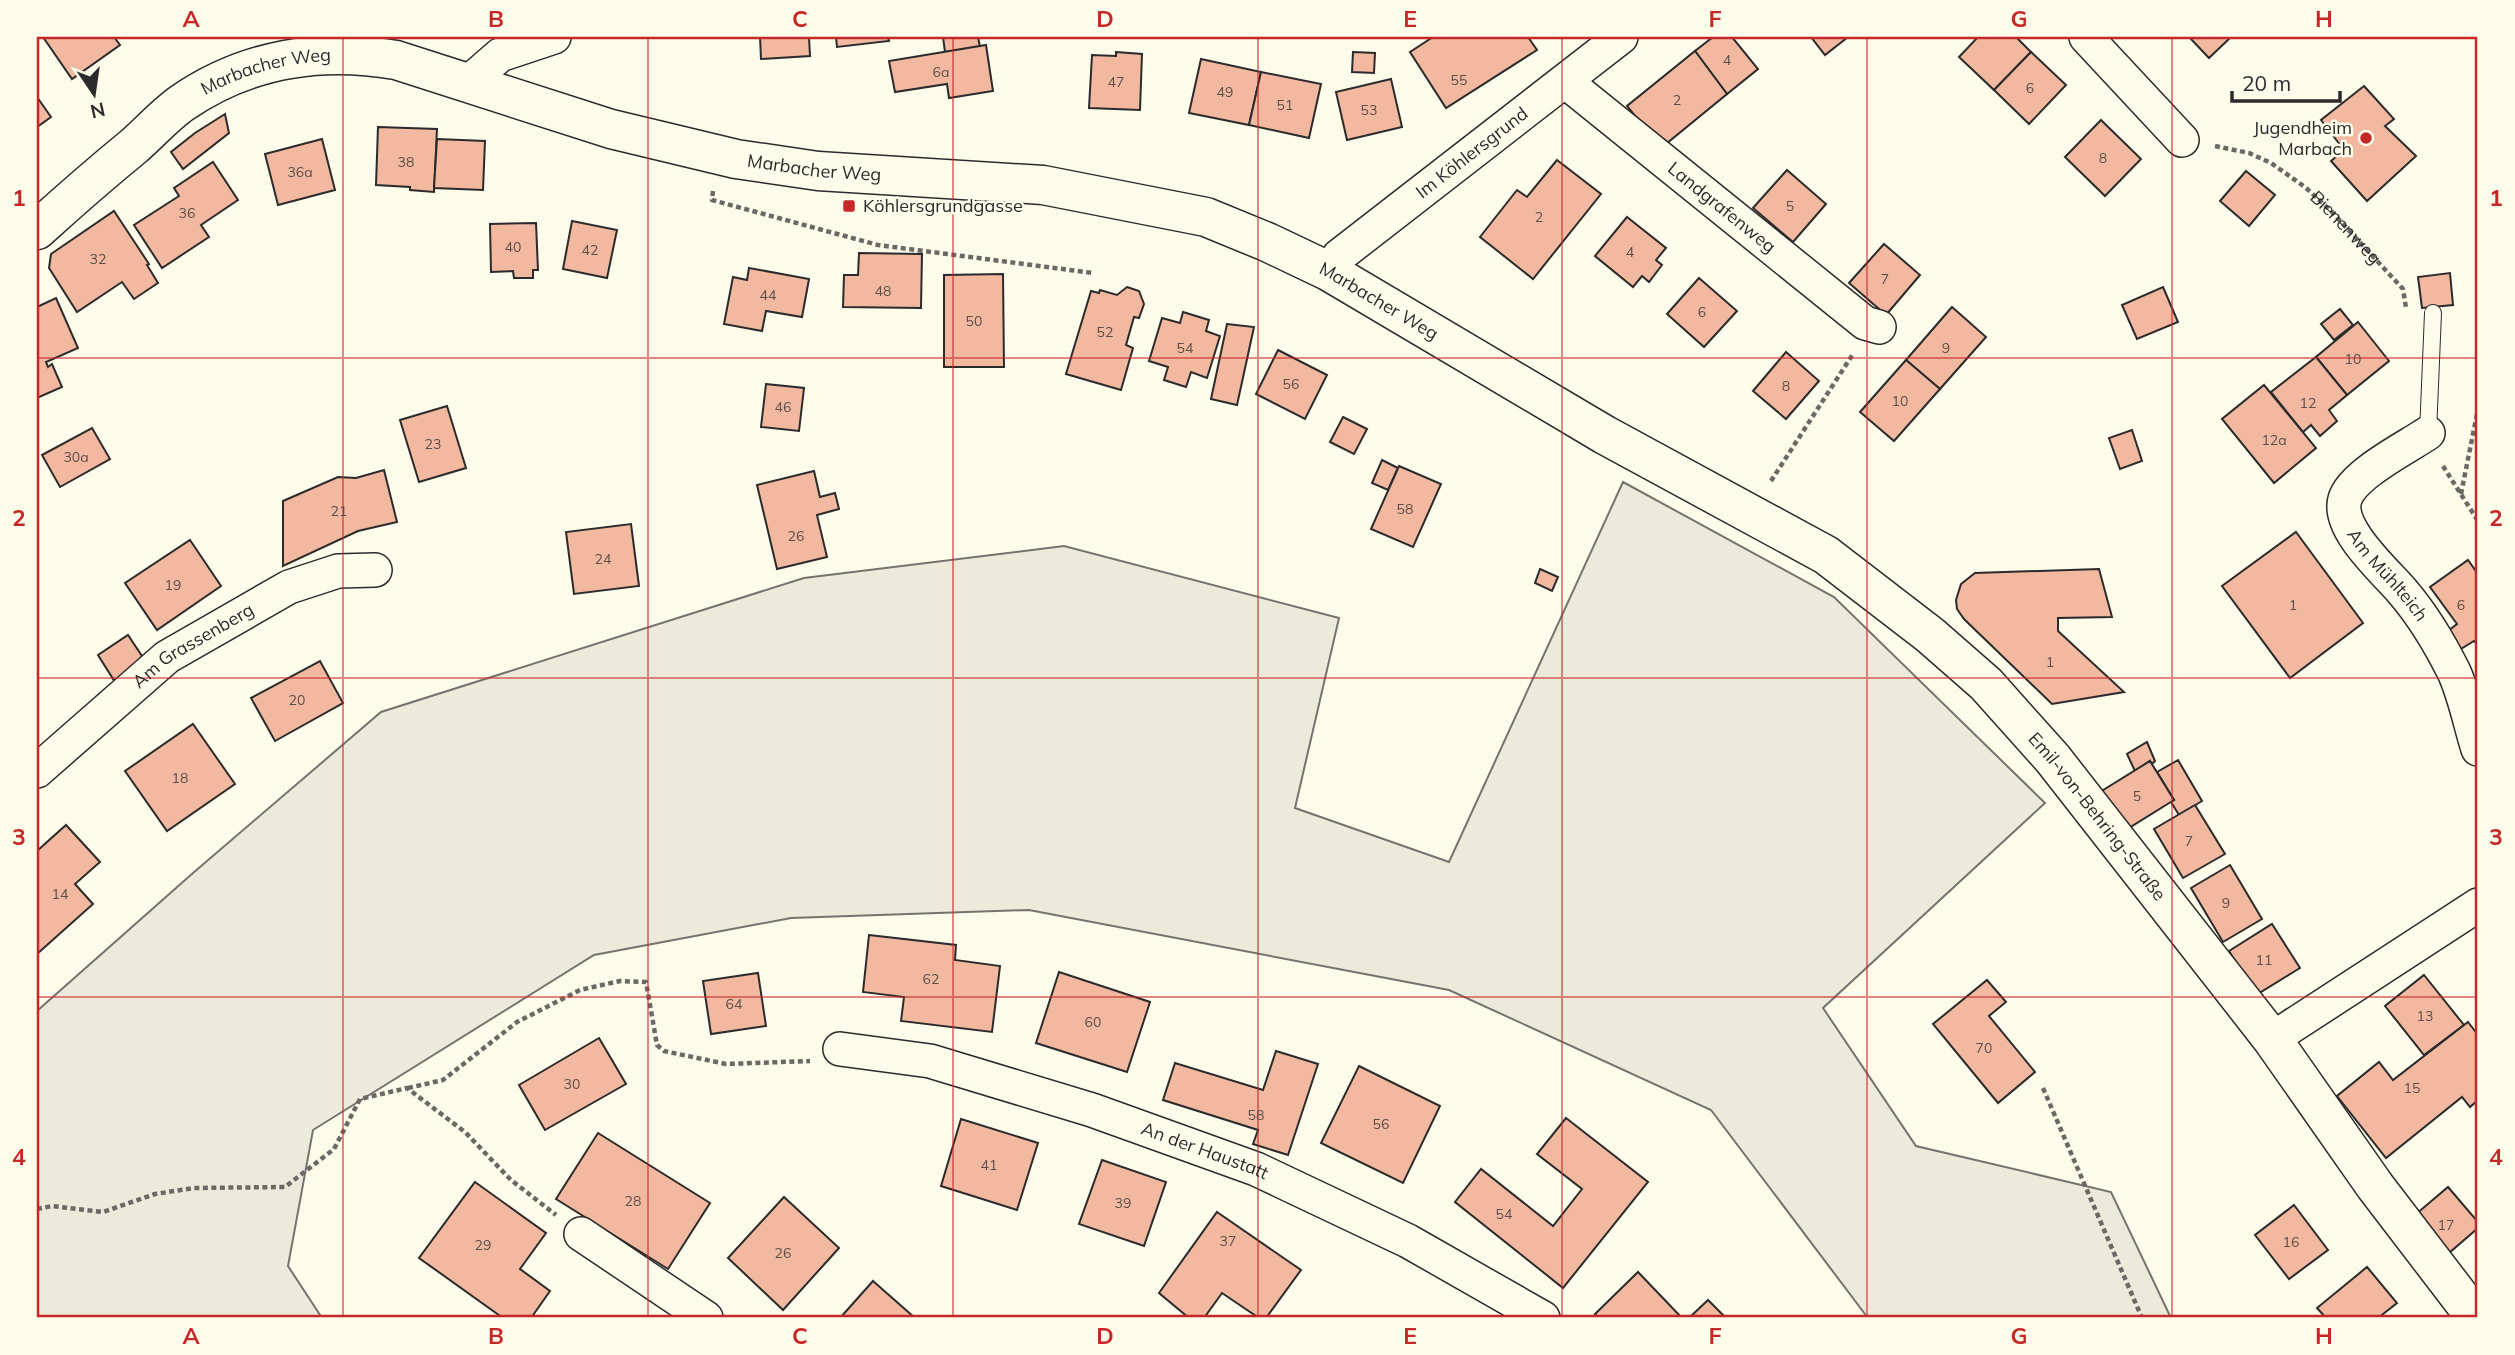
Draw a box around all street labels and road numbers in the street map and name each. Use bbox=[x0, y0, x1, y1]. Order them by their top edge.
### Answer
street label: Marbacher Weg bbox=[197, 43, 331, 100]
street label: Im Köhlersgrund bbox=[1411, 102, 1532, 203]
street label: Marbacher Weg bbox=[746, 149, 882, 186]
street label: Landgrafenweg bbox=[1663, 157, 1781, 258]
street label: Bienenweg bbox=[2305, 186, 2386, 269]
street label: Marbacher Weg bbox=[1316, 257, 1443, 345]
street label: Am Mühlteich bbox=[2342, 524, 2433, 626]
street label: Am Grassenberg bbox=[127, 598, 258, 693]
street label: Emil-von-Behring-Straße bbox=[2024, 727, 2171, 905]
street label: An der Haustatt bbox=[1138, 1117, 1272, 1184]

